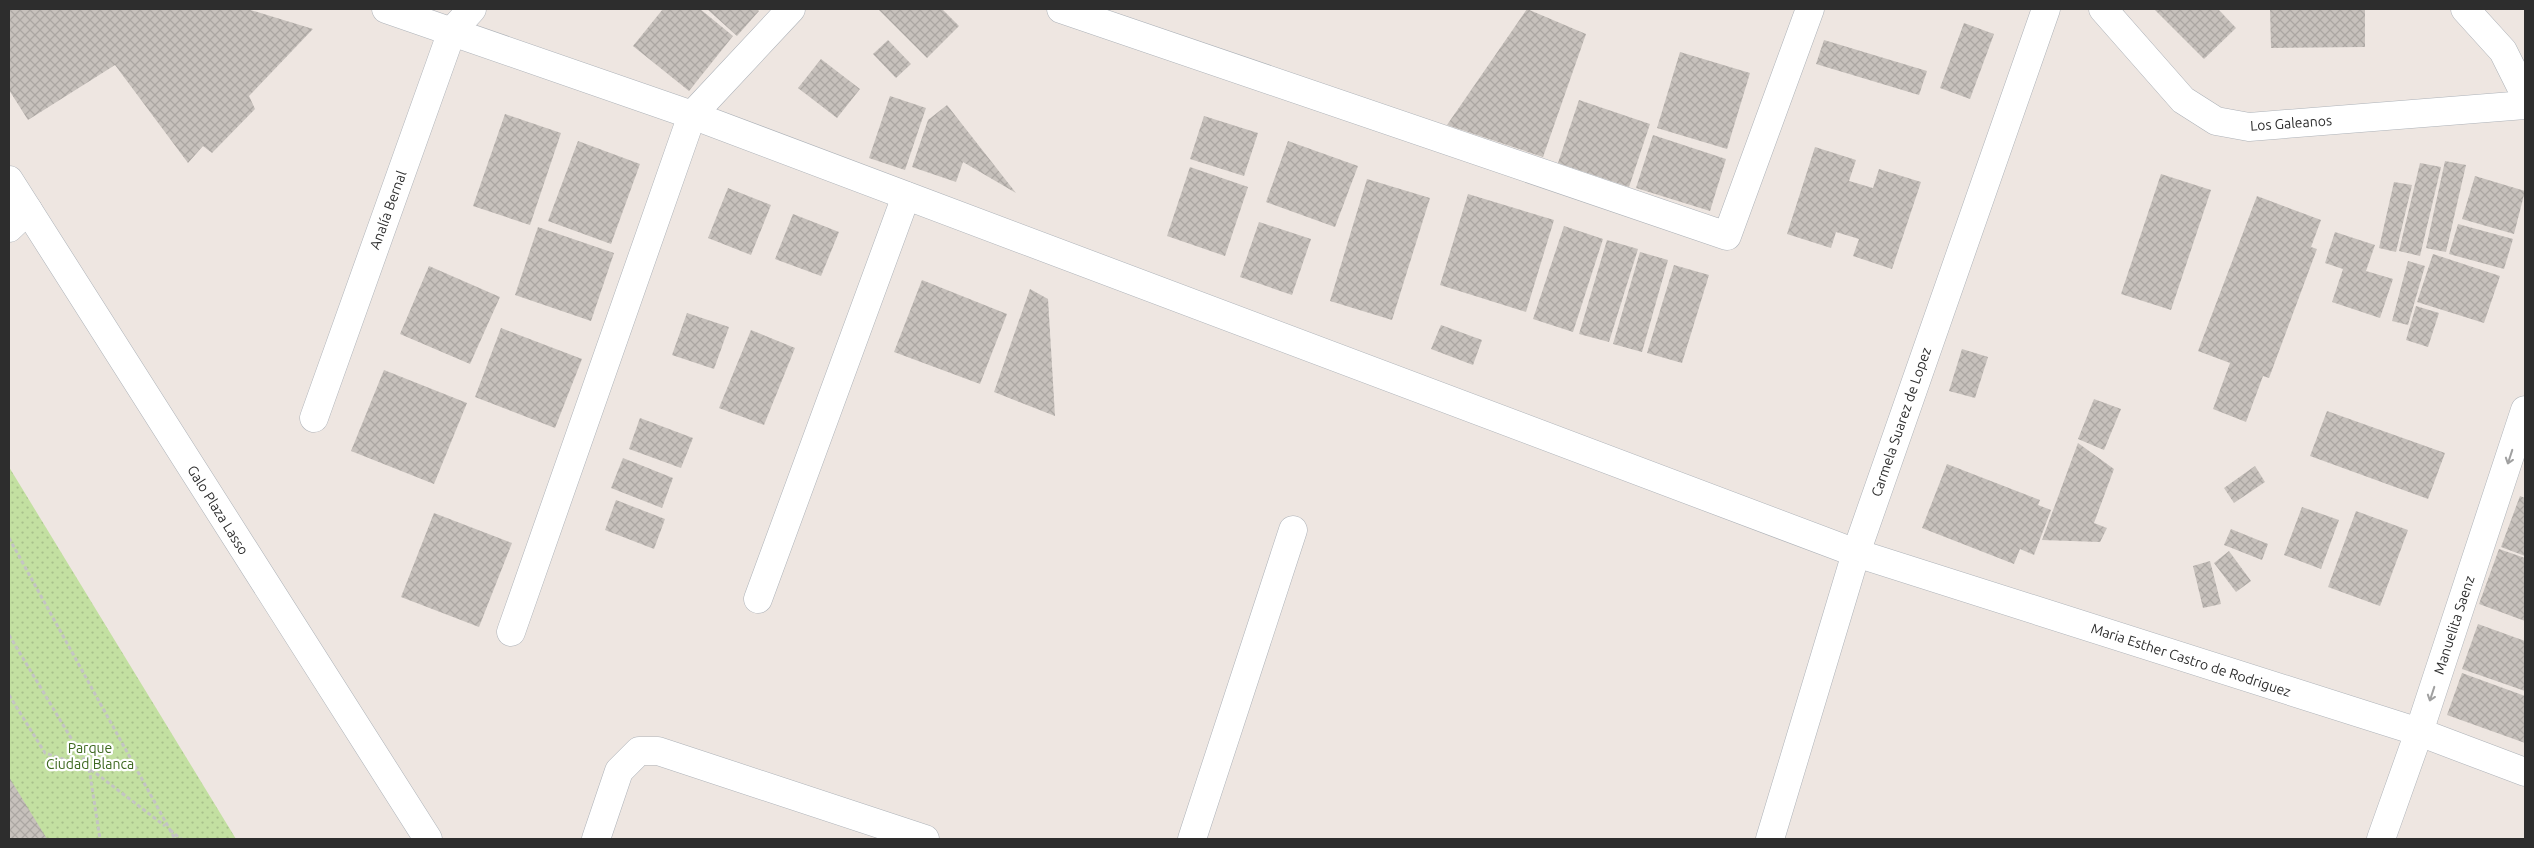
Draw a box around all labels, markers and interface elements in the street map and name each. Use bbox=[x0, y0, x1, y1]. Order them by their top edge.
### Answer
street label: Los Galeanos bbox=[2250, 112, 2332, 134]
street label: Analía Bernal bbox=[366, 168, 410, 252]
street label: Carmela Suarez de Lopez bbox=[1868, 345, 1934, 499]
one-way arrow bbox=[2505, 448, 2514, 464]
street label: Galo Plaza Lasso bbox=[184, 462, 252, 558]
street label: Manuelita Saenz bbox=[2431, 574, 2477, 676]
street label: Maria Esther Castro de Rodriguez bbox=[2089, 620, 2293, 700]
one-way arrow bbox=[2426, 686, 2436, 702]
park label: Parque Ciudad Blanca bbox=[46, 740, 134, 772]

